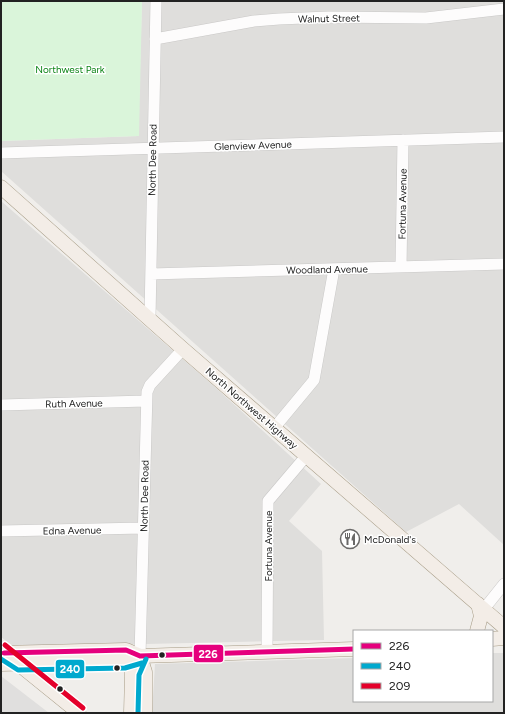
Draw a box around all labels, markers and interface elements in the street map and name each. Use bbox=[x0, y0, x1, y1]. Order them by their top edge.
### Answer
street label: Walnut Street bbox=[298, 11, 360, 26]
park label: Northwest Park bbox=[35, 63, 105, 76]
street label: North Dee Road bbox=[145, 124, 160, 196]
street label: Glenview Avenue bbox=[214, 138, 293, 153]
street label: Fortuna Avenue bbox=[395, 168, 410, 240]
street label: Woodland Avenue bbox=[286, 262, 368, 277]
street label: North Northwest Highway bbox=[203, 365, 301, 453]
street label: Ruth Avenue bbox=[45, 396, 103, 411]
street label: North Dee Road bbox=[137, 460, 152, 532]
street label: Fortuna Avenue bbox=[262, 510, 275, 581]
street label: Edna Avenue bbox=[43, 523, 102, 538]
restaurant icon: McDonald's bbox=[339, 528, 361, 550]
place label: McDonald's bbox=[364, 533, 416, 546]
legend bbox=[353, 630, 493, 702]
text: 226 bbox=[389, 639, 409, 653]
line badge: 226 bbox=[193, 644, 224, 663]
text: 226 bbox=[198, 648, 218, 661]
unlabelled marker bbox=[157, 650, 167, 660]
line badge: 240 bbox=[55, 659, 85, 679]
text: 240 bbox=[389, 659, 411, 673]
text: 240 bbox=[60, 663, 80, 676]
unlabelled marker bbox=[112, 663, 122, 673]
text: 209 bbox=[389, 679, 410, 693]
unlabelled marker bbox=[55, 684, 65, 694]

